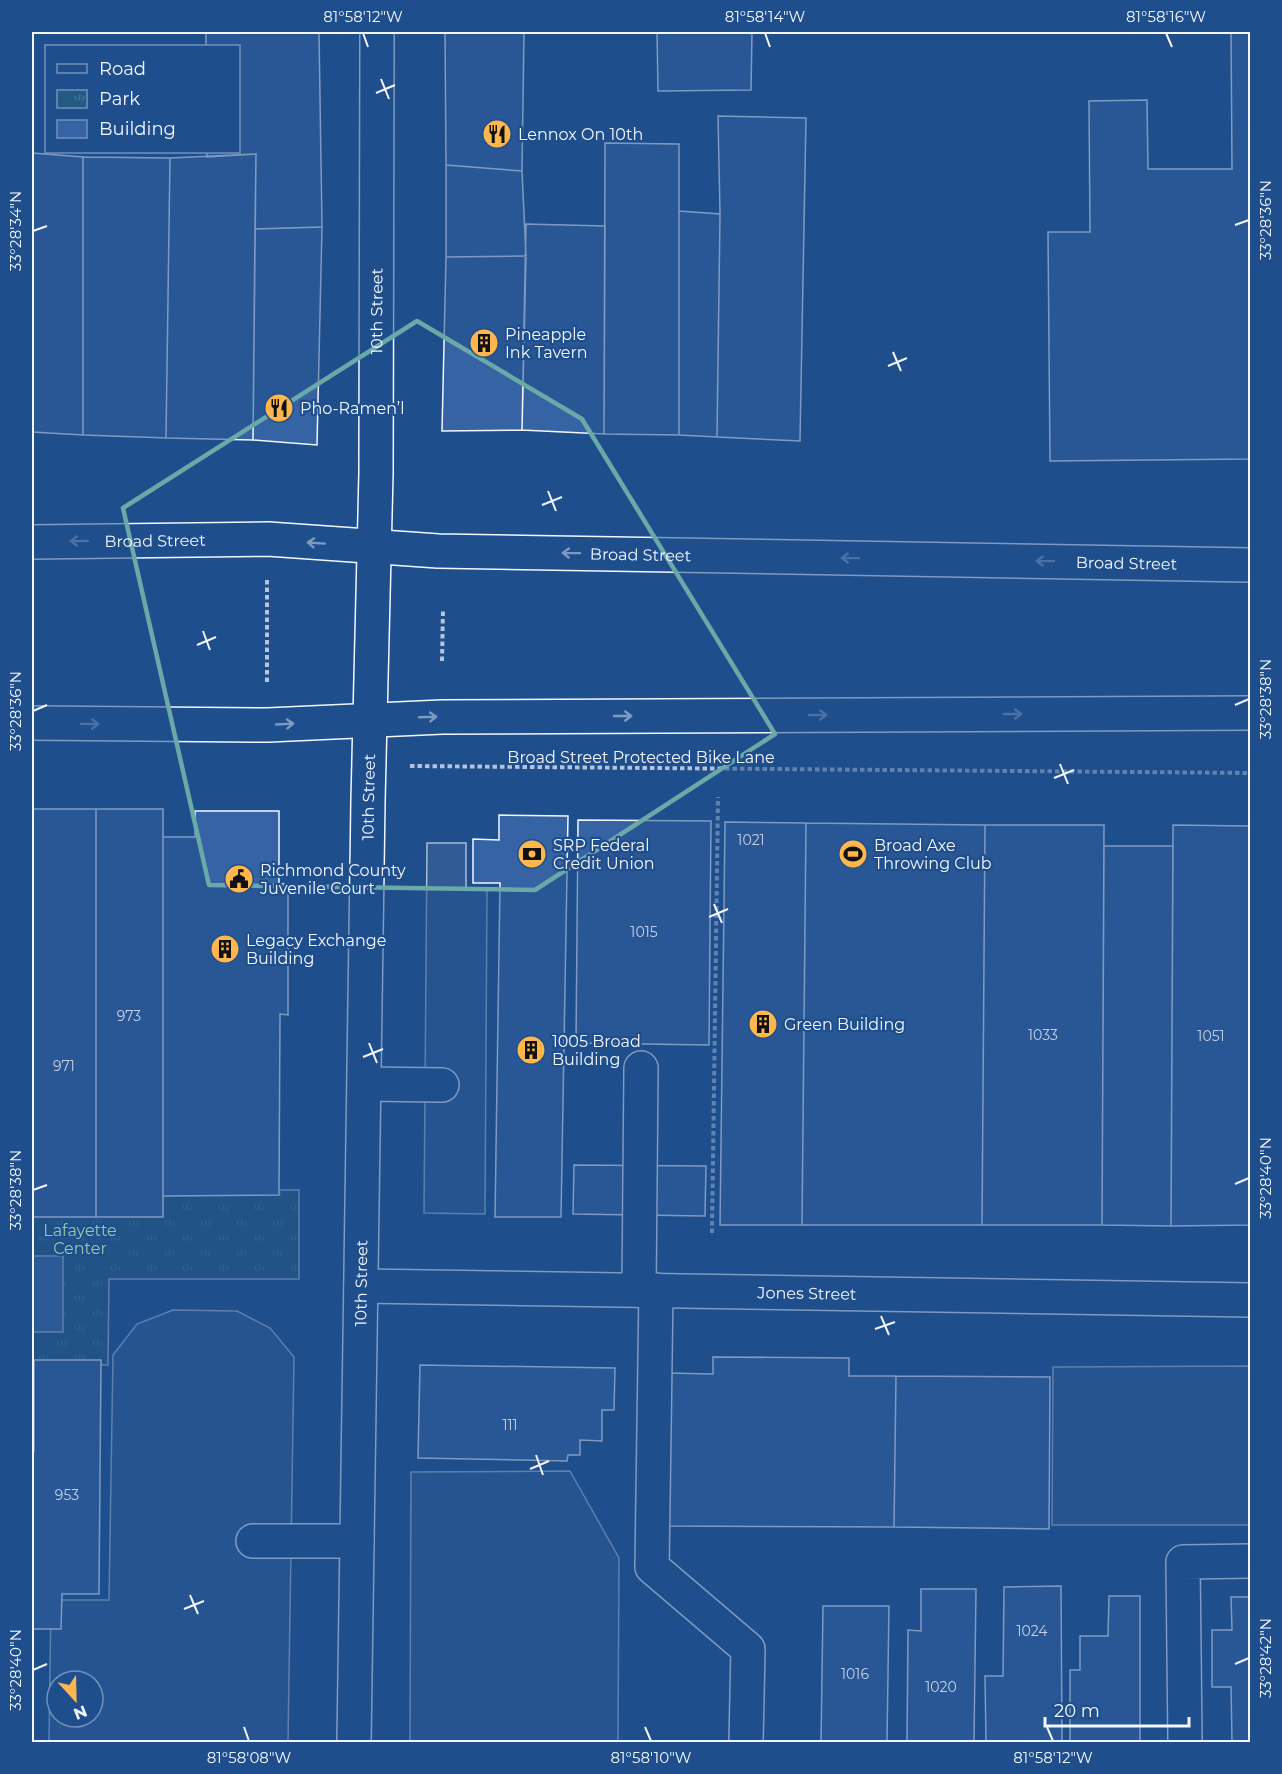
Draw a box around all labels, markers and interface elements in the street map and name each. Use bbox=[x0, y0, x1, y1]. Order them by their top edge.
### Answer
text: 81°58'12"W bbox=[323, 7, 403, 26]
text: 81°58'14"W bbox=[725, 7, 806, 26]
text: 81°58'16"W bbox=[1126, 7, 1206, 26]
legend bbox=[45, 45, 240, 153]
text: Road bbox=[99, 58, 146, 80]
text: Park bbox=[99, 88, 140, 110]
text: Building bbox=[99, 118, 176, 140]
restaurant icon: Lennox On 10th bbox=[481, 118, 513, 150]
place label: Lennox On 10th bbox=[518, 125, 643, 144]
text: 33°28'36"N bbox=[1256, 180, 1275, 260]
text: 33°28'34"N bbox=[6, 191, 25, 271]
street label: 10th Street bbox=[367, 267, 386, 354]
place label: Pineapple Ink Tavern bbox=[505, 325, 588, 362]
building icon: Pineapple Ink Tavern bbox=[468, 327, 500, 359]
restaurant icon: Pho-Ramen’l bbox=[263, 392, 295, 424]
place label: Pho-Ramen’l bbox=[300, 399, 405, 418]
street label: Broad Street bbox=[104, 530, 206, 551]
one-way arrow bbox=[69, 535, 89, 547]
one-way arrow bbox=[306, 537, 326, 548]
street label: Broad Street bbox=[590, 544, 692, 565]
one-way arrow bbox=[562, 548, 582, 559]
one-way arrow bbox=[841, 552, 861, 564]
street label: Broad Street bbox=[1076, 552, 1178, 573]
one-way arrow bbox=[1036, 556, 1056, 567]
text: 33°28'38"N bbox=[1256, 659, 1275, 739]
text: 33°28'36"N bbox=[6, 671, 25, 751]
one-way arrow bbox=[1003, 708, 1023, 720]
one-way arrow bbox=[808, 709, 828, 721]
one-way arrow bbox=[613, 710, 633, 722]
one-way arrow bbox=[418, 712, 438, 723]
one-way arrow bbox=[79, 718, 99, 730]
one-way arrow bbox=[274, 719, 294, 730]
street label: Broad Street Protected Bike Lane bbox=[507, 748, 775, 767]
street label: 10th Street bbox=[358, 753, 379, 840]
house number: 1021 bbox=[737, 831, 765, 849]
place label: SRP Federal Credit Union bbox=[553, 836, 655, 873]
place label: Broad Axe Throwing Club bbox=[874, 836, 992, 873]
bank icon: SRP Federal Credit Union bbox=[516, 838, 548, 870]
sports icon: Broad Axe Throwing Club bbox=[837, 838, 869, 870]
place label: Richmond County Juvenile Court bbox=[259, 861, 406, 898]
public building icon: Richmond County Juvenile Court bbox=[223, 863, 255, 895]
house number: 1015 bbox=[630, 923, 658, 941]
place label: Legacy Exchange Building bbox=[246, 931, 386, 968]
building icon: Legacy Exchange Building bbox=[209, 933, 241, 965]
house number: 973 bbox=[117, 1007, 141, 1025]
building icon: Green Building bbox=[747, 1008, 779, 1040]
place label: Green Building bbox=[784, 1015, 905, 1034]
house number: 1033 bbox=[1028, 1026, 1058, 1044]
house number: 1051 bbox=[1197, 1027, 1225, 1045]
place label: 1005 Broad Building bbox=[552, 1032, 641, 1069]
building icon: 1005 Broad Building bbox=[515, 1034, 547, 1066]
house number: 971 bbox=[53, 1057, 75, 1075]
text: 33°28'40"N bbox=[1256, 1137, 1275, 1219]
text: 33°28'38"N bbox=[6, 1150, 25, 1230]
park label: Lafayette Center bbox=[43, 1221, 117, 1258]
street label: 10th Street bbox=[351, 1239, 371, 1326]
street label: Jones Street bbox=[756, 1283, 857, 1303]
house number: 111 bbox=[502, 1416, 518, 1434]
house number: 953 bbox=[55, 1486, 79, 1504]
text: 33°28'42"N bbox=[1256, 1618, 1275, 1698]
house number: 1024 bbox=[1016, 1622, 1048, 1640]
text: 33°28'40"N bbox=[6, 1629, 25, 1711]
house number: 1016 bbox=[841, 1665, 869, 1683]
north arrow bbox=[45, 1669, 105, 1729]
house number: 1020 bbox=[925, 1678, 957, 1696]
scale bar bbox=[1045, 1690, 1189, 1728]
text: 20 m bbox=[1054, 1700, 1100, 1722]
text: N bbox=[71, 1701, 90, 1724]
text: 81°58'08"W bbox=[207, 1748, 292, 1767]
text: 81°58'10"W bbox=[611, 1748, 692, 1767]
text: 81°58'12"W bbox=[1013, 1748, 1093, 1767]

